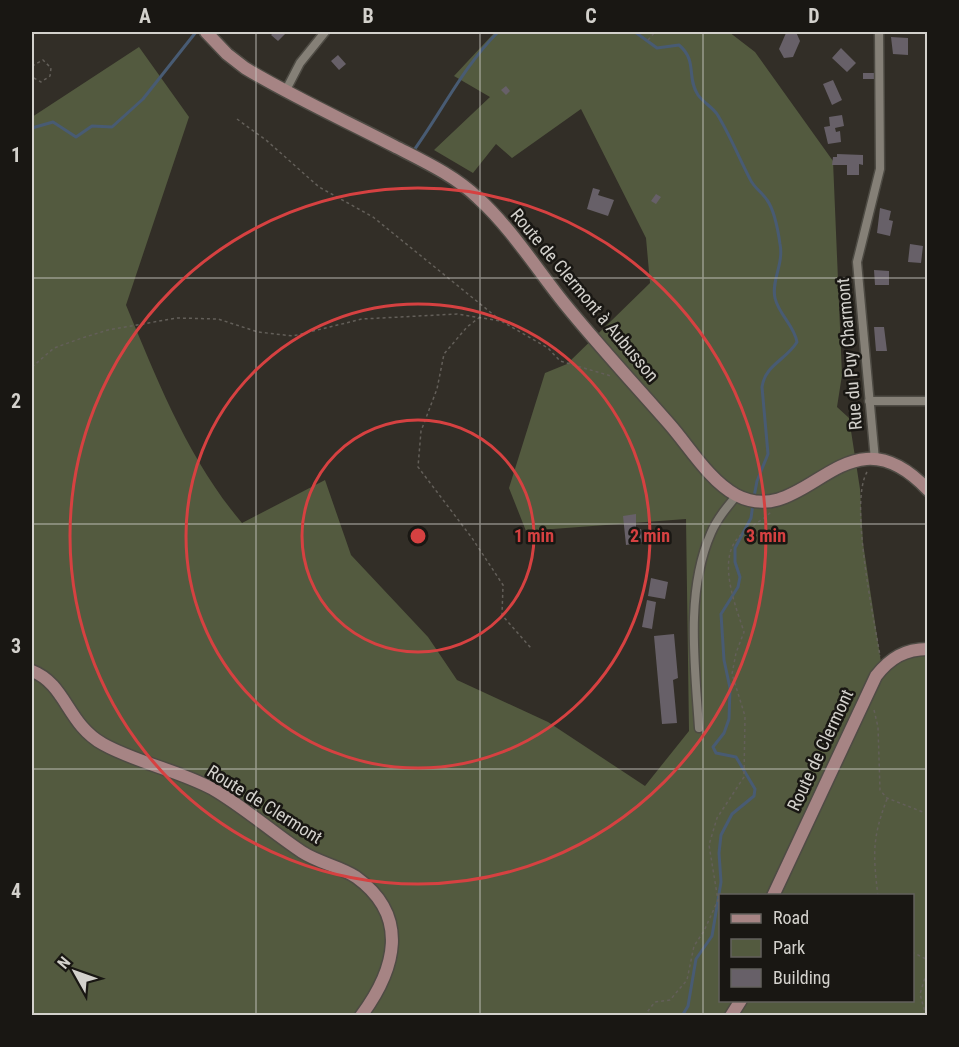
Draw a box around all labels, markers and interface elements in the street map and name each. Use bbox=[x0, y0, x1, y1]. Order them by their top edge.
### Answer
text: A bbox=[139, 4, 151, 28]
text: B bbox=[362, 4, 374, 28]
text: C bbox=[585, 4, 597, 28]
text: D bbox=[808, 4, 820, 28]
text: 1 bbox=[11, 143, 21, 167]
street label: Route de Clermont à Aubusson bbox=[507, 204, 663, 386]
street label: Rue du Puy Charmont bbox=[832, 277, 866, 431]
text: 2 bbox=[11, 389, 21, 413]
text: 1 min bbox=[514, 525, 554, 546]
text: 2 min bbox=[630, 525, 670, 546]
text: 3 min bbox=[746, 525, 786, 546]
centre of rings bbox=[408, 526, 428, 546]
text: 3 bbox=[11, 634, 21, 658]
street label: Route de Clermont bbox=[783, 686, 857, 814]
street label: Route de Clermont bbox=[204, 760, 326, 848]
text: 4 bbox=[11, 879, 21, 903]
legend bbox=[719, 894, 914, 1002]
text: Road bbox=[773, 907, 809, 928]
text: Park bbox=[773, 937, 805, 958]
north arrow bbox=[45, 942, 105, 1002]
text: N bbox=[53, 953, 74, 973]
text: Building bbox=[773, 967, 830, 988]

